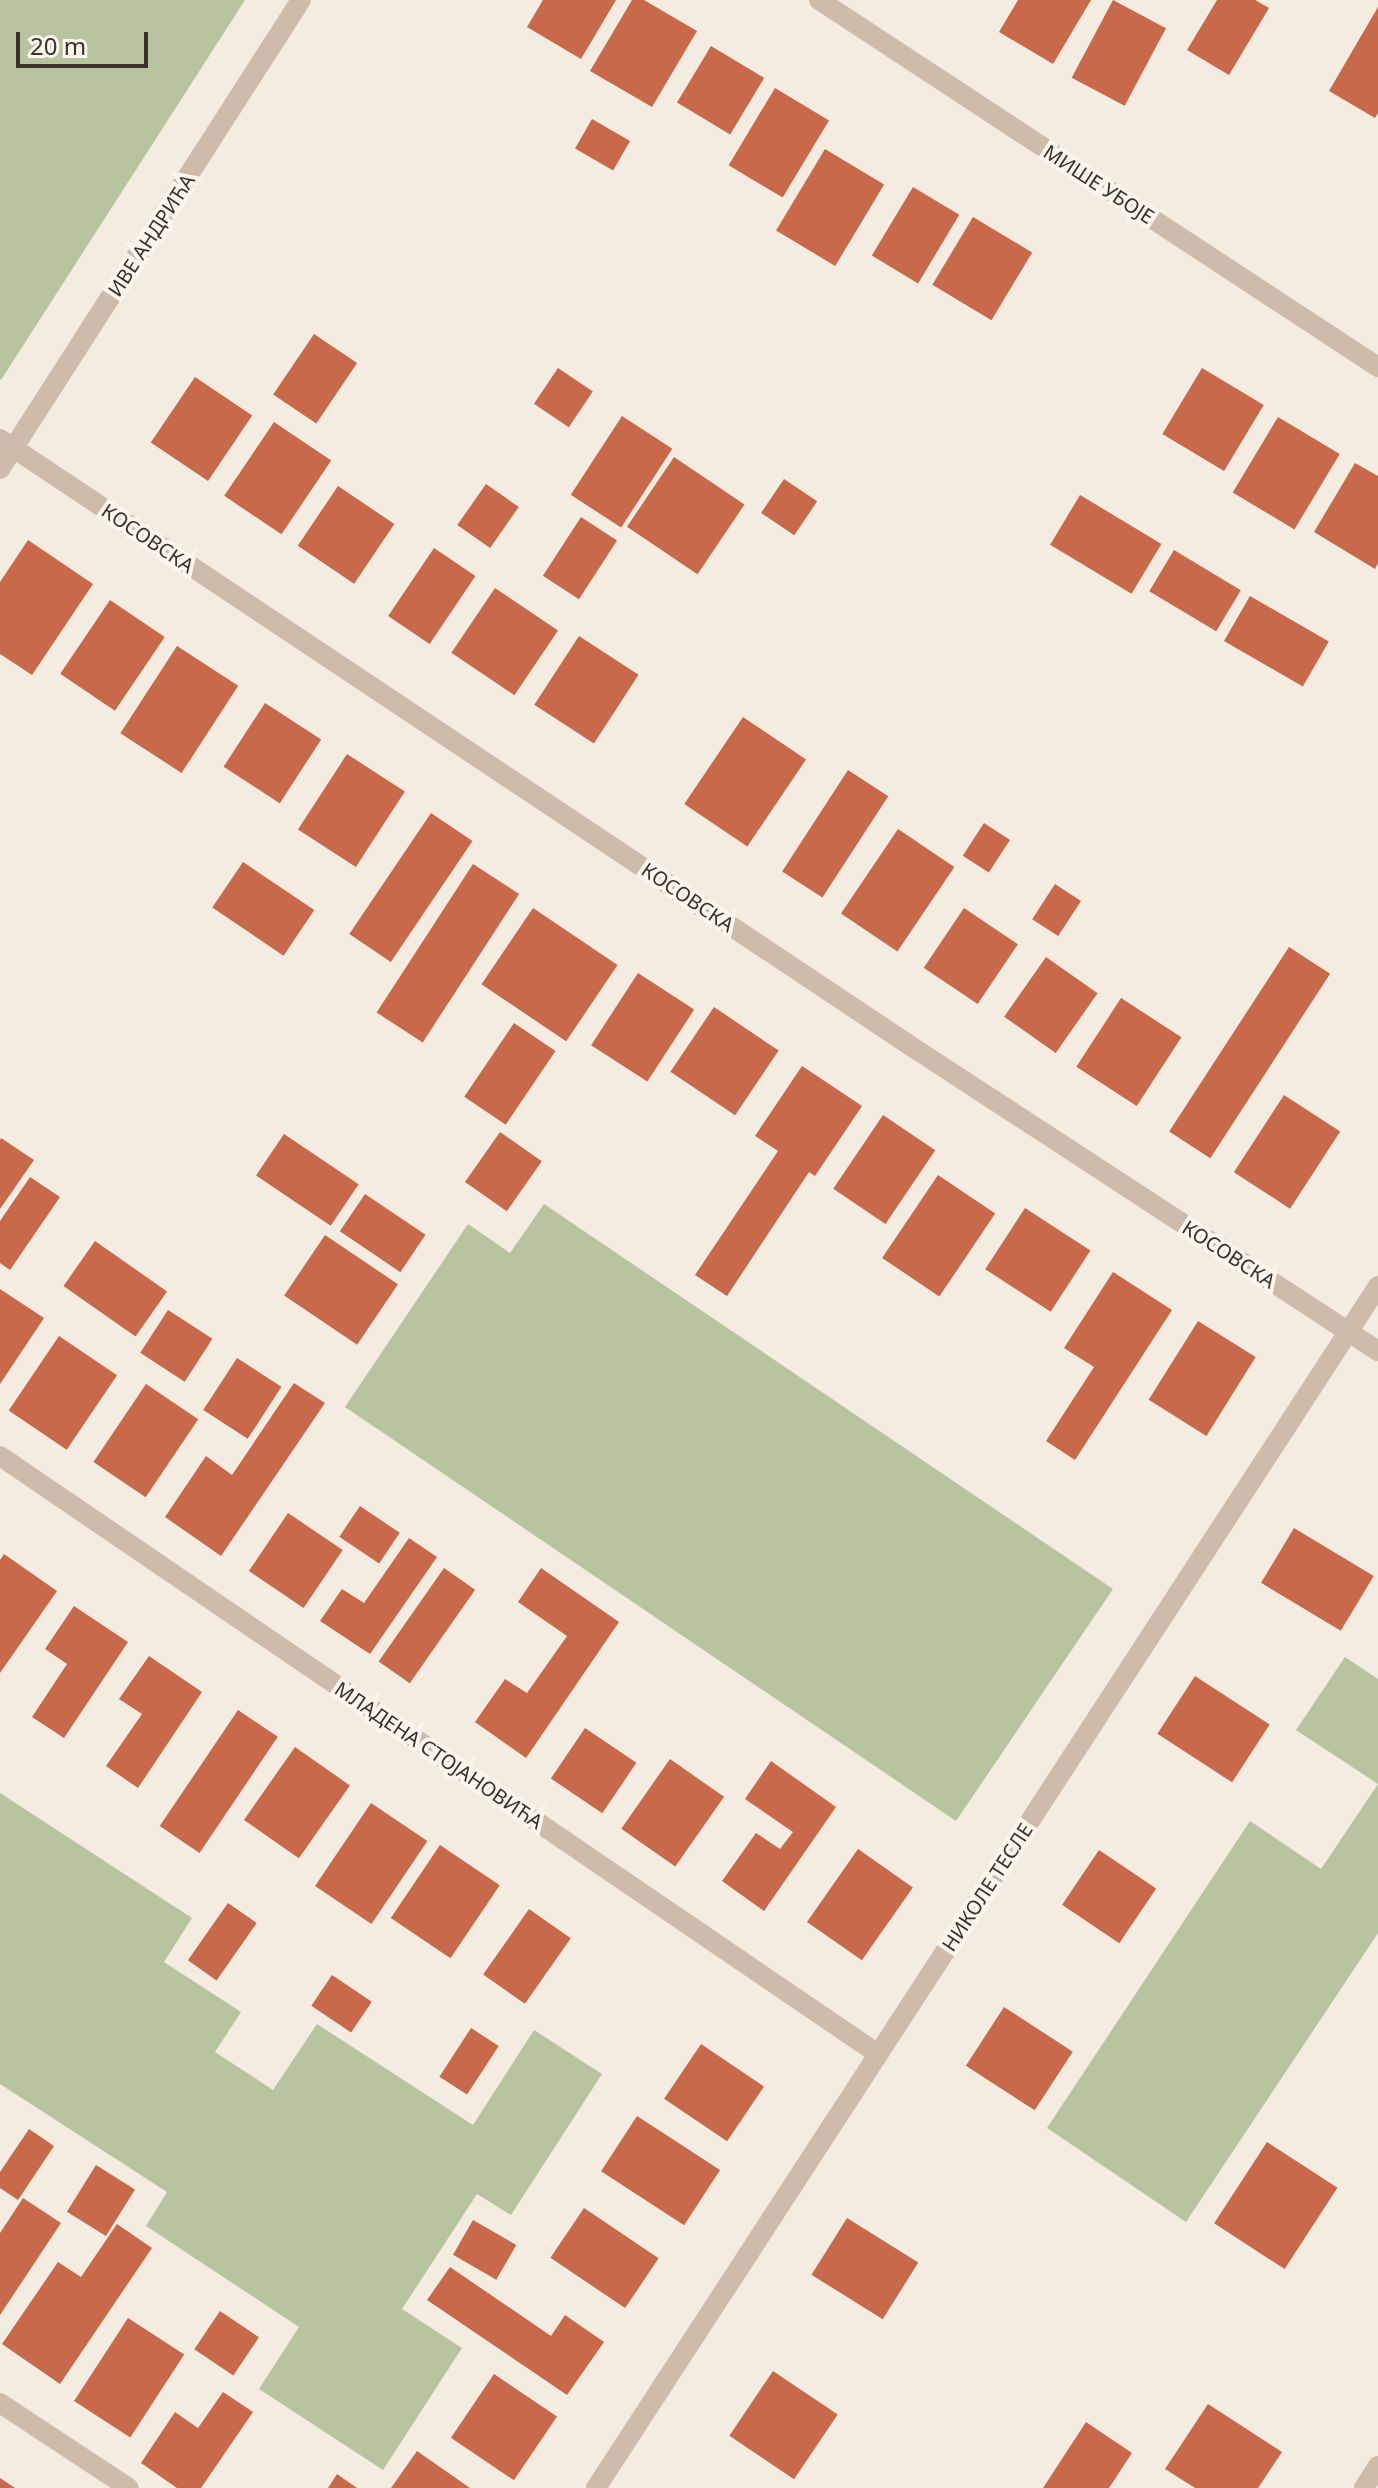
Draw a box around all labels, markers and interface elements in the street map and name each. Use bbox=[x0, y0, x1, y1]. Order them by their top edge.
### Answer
scale bar bbox=[20, 16, 152, 66]
text: 20 m bbox=[30, 29, 86, 62]
street label: МИШЕ УБОЈЕ bbox=[1039, 139, 1159, 229]
street label: ИВЕ АНДРИЋА bbox=[103, 169, 199, 301]
street label: КОСОВСКА bbox=[97, 498, 199, 578]
street label: КОСОВСКА bbox=[637, 857, 739, 937]
street label: КОСОВСКА bbox=[1178, 1215, 1280, 1293]
street label: МЛАДЕНА СТОЈАНОВИЋА bbox=[330, 1676, 548, 1834]
street label: НИКОЛЕ ТЕСЛЕ bbox=[937, 1819, 1037, 1955]

